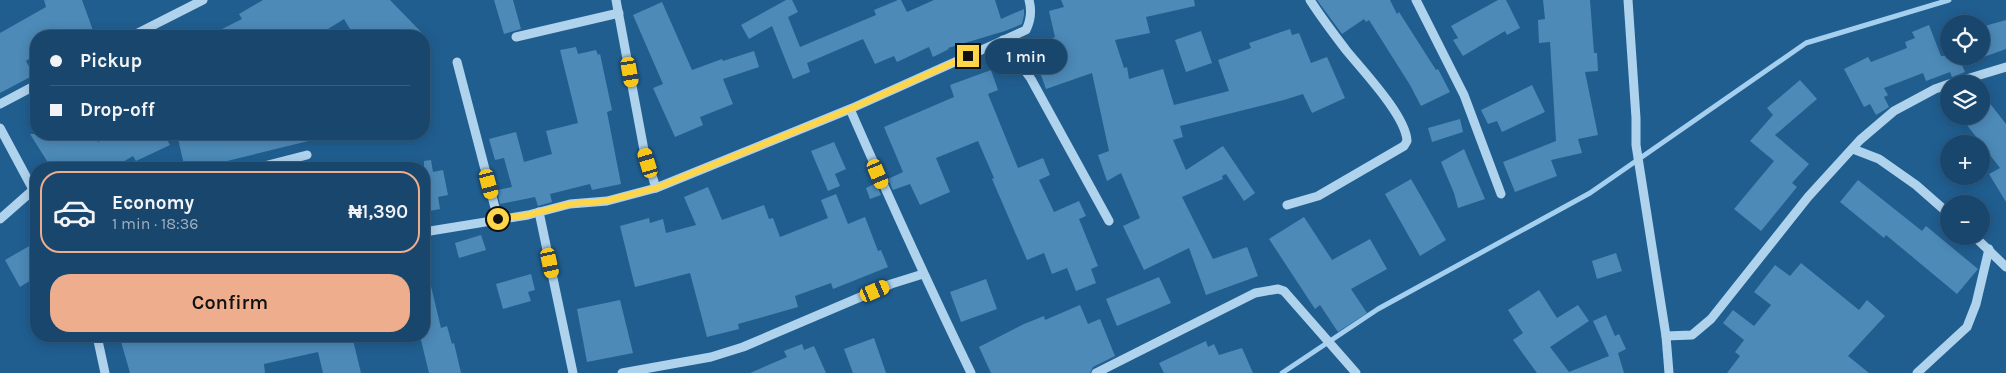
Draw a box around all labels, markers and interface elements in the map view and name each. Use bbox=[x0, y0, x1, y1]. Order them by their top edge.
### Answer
map controls bbox=[1940, 15, 1990, 245]
button: locate bbox=[1940, 15, 1990, 65]
callout: 1 min bbox=[986, 38, 1068, 74]
route end bbox=[957, 45, 979, 67]
text: 1 min bbox=[1006, 47, 1046, 66]
text: Pickup bbox=[80, 50, 142, 72]
car bbox=[620, 56, 639, 88]
button: layers bbox=[1940, 75, 1990, 125]
text: Drop-off bbox=[80, 99, 155, 121]
button: + bbox=[1940, 135, 1990, 185]
car bbox=[636, 146, 659, 180]
car bbox=[865, 157, 890, 191]
car bbox=[477, 168, 500, 200]
icon: car bbox=[52, 190, 97, 235]
text: Economy bbox=[112, 192, 194, 214]
button: − bbox=[1940, 195, 1990, 245]
text: ₦1,390 bbox=[348, 201, 408, 223]
route start bbox=[487, 208, 509, 230]
text: 1 min · 18:36 bbox=[112, 214, 198, 233]
car bbox=[539, 247, 560, 279]
button: Confirm bbox=[50, 274, 410, 332]
car bbox=[858, 278, 891, 304]

